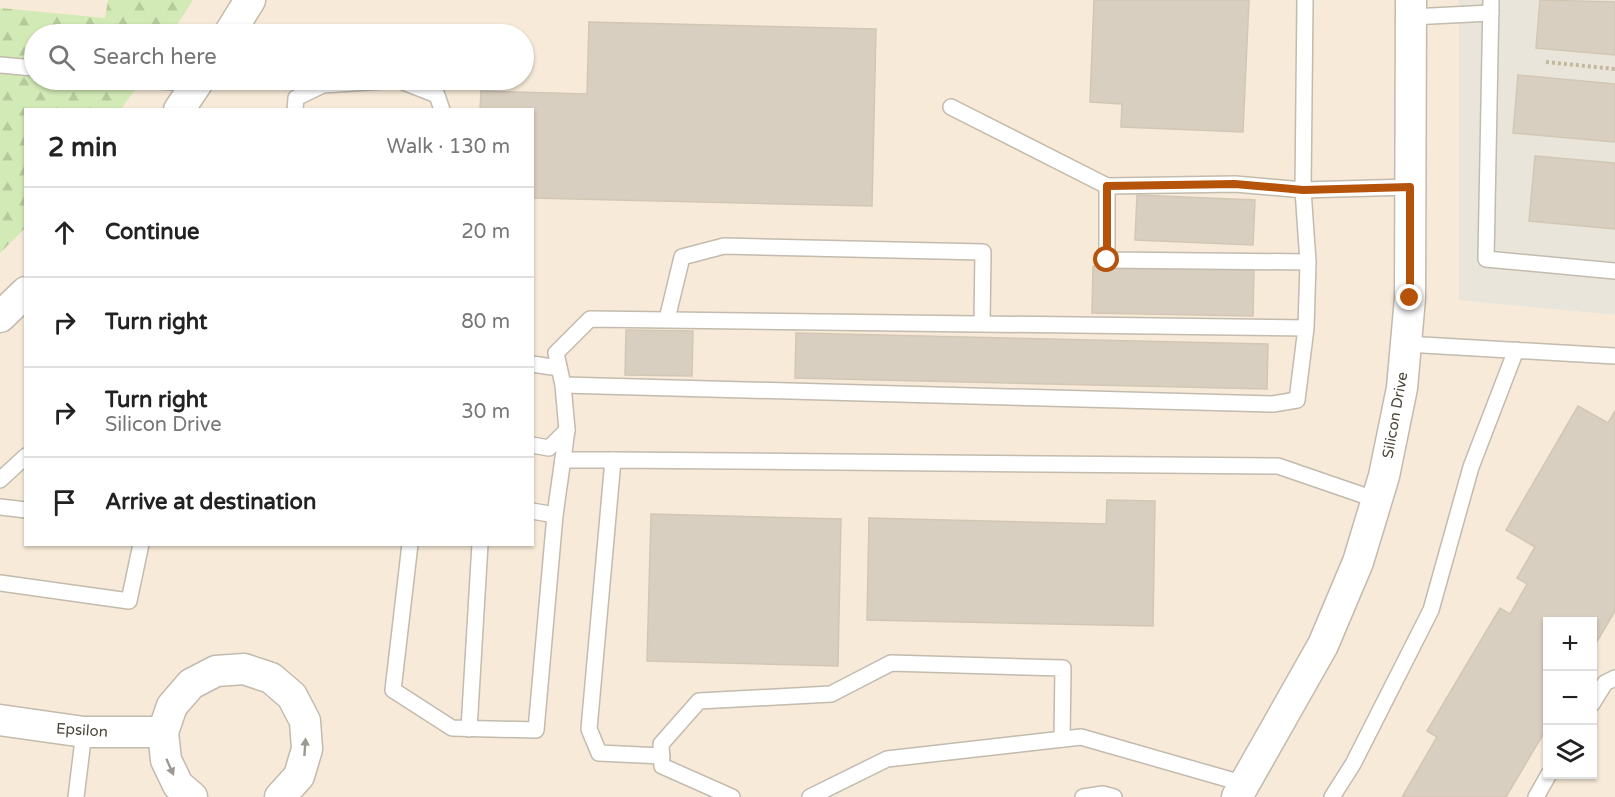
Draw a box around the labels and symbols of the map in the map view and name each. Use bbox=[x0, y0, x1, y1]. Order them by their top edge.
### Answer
route start bbox=[1093, 246, 1119, 272]
route end bbox=[1396, 284, 1422, 310]
street label: Silicon Drive bbox=[1379, 370, 1411, 460]
street label: Epsilon bbox=[56, 719, 108, 741]
one-way arrow bbox=[301, 737, 310, 756]
one-way arrow bbox=[165, 758, 175, 776]

